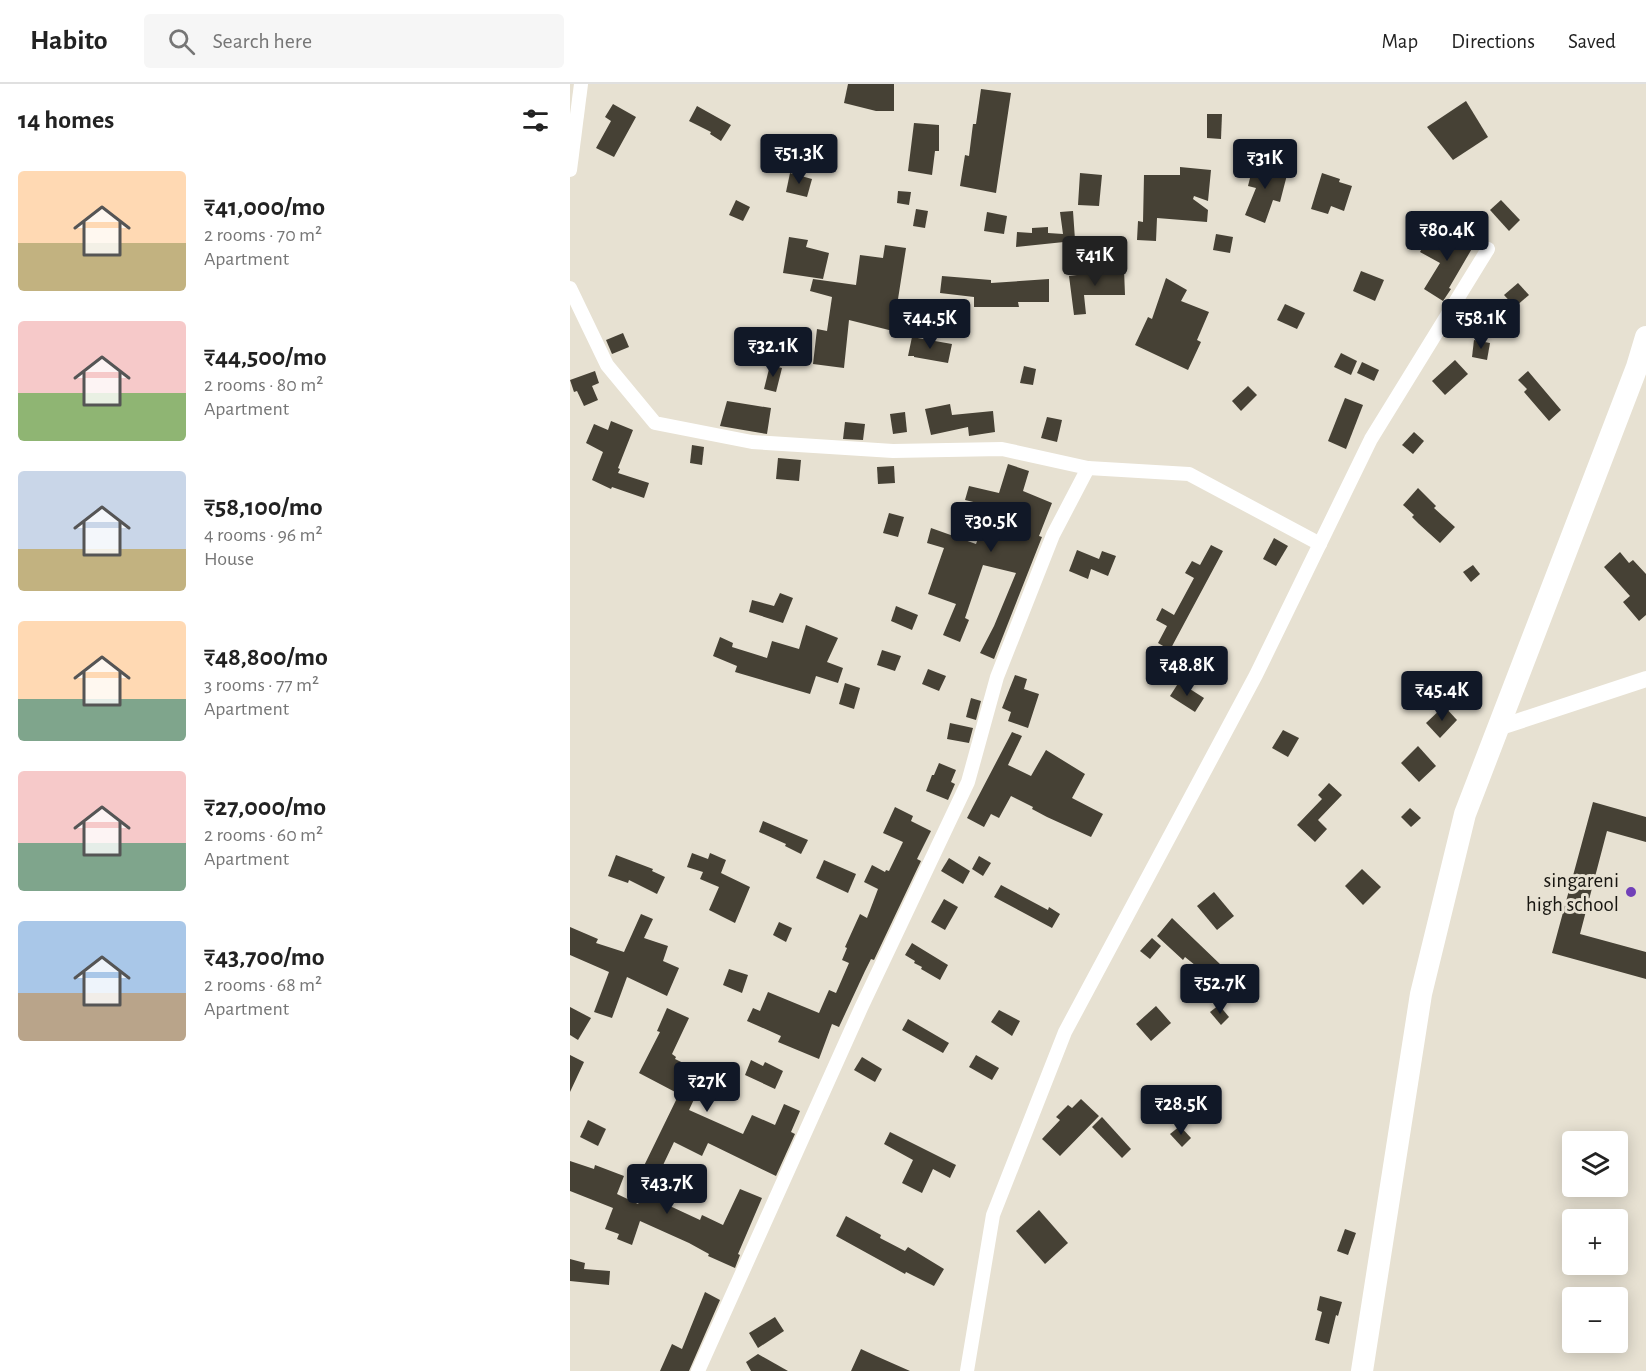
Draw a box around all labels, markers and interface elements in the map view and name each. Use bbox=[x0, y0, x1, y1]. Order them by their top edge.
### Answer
search box bbox=[144, 14, 564, 68]
icon: search bbox=[165, 25, 198, 58]
text: Habito bbox=[30, 27, 108, 55]
text: Search here bbox=[213, 30, 312, 52]
text: Map bbox=[1382, 31, 1418, 52]
text: Directions bbox=[1451, 31, 1535, 52]
text: Saved bbox=[1568, 31, 1616, 52]
icon: filters bbox=[519, 104, 552, 137]
text: 14 homes bbox=[18, 107, 114, 133]
pin: ₹51.3K bbox=[750, 134, 848, 185]
pin: ₹31K bbox=[1229, 139, 1301, 190]
text: ₹51.3K bbox=[774, 143, 824, 163]
text: ₹31K bbox=[1247, 148, 1283, 168]
text: ₹41,000/mo bbox=[204, 194, 325, 220]
icon: home bbox=[66, 195, 138, 267]
pin: ₹80.4K bbox=[1398, 211, 1496, 262]
text: ₹80.4K bbox=[1420, 220, 1474, 240]
text: 2 rooms · 70 m² bbox=[204, 225, 322, 245]
pin: ₹41K bbox=[1059, 236, 1131, 287]
text: ₹41K bbox=[1076, 245, 1114, 265]
text: Apartment bbox=[204, 249, 289, 269]
pin: ₹44.5K bbox=[881, 299, 979, 350]
pin: ₹58.1K bbox=[1432, 299, 1530, 350]
text: ₹44.5K bbox=[903, 308, 957, 328]
text: ₹58.1K bbox=[1456, 308, 1506, 328]
pin: ₹32.1K bbox=[724, 327, 822, 378]
text: ₹32.1K bbox=[748, 336, 798, 356]
text: ₹44,500/mo bbox=[204, 344, 327, 370]
icon: home bbox=[66, 345, 138, 417]
text: 2 rooms · 80 m² bbox=[204, 375, 323, 395]
text: Apartment bbox=[204, 399, 289, 419]
text: ₹58,100/mo bbox=[204, 494, 323, 520]
icon: home bbox=[66, 495, 138, 567]
pin: ₹30.5K bbox=[942, 502, 1040, 553]
text: ₹30.5K bbox=[965, 511, 1017, 531]
text: 4 rooms · 96 m² bbox=[204, 525, 322, 545]
text: House bbox=[204, 549, 254, 569]
text: ₹48,800/mo bbox=[204, 644, 328, 670]
icon: home bbox=[66, 645, 138, 717]
pin: ₹48.8K bbox=[1138, 646, 1236, 697]
text: ₹48.8K bbox=[1160, 655, 1214, 675]
pin: ₹45.4K bbox=[1393, 671, 1491, 722]
text: 3 rooms · 77 m² bbox=[204, 675, 319, 695]
text: ₹45.4K bbox=[1415, 680, 1469, 700]
text: Apartment bbox=[204, 699, 289, 719]
text: ₹27,000/mo bbox=[204, 794, 326, 820]
icon: home bbox=[66, 795, 138, 867]
text: 2 rooms · 60 m² bbox=[204, 825, 323, 845]
text: Apartment bbox=[204, 849, 289, 869]
place label: singareni high school bbox=[1526, 870, 1619, 915]
marker: singareni high school bbox=[1624, 885, 1638, 899]
text: ₹43,700/mo bbox=[204, 944, 325, 970]
icon: home bbox=[66, 945, 138, 1017]
pin: ₹52.7K bbox=[1171, 964, 1269, 1015]
text: ₹52.7K bbox=[1194, 973, 1246, 993]
text: 2 rooms · 68 m² bbox=[204, 975, 322, 995]
text: Apartment bbox=[204, 999, 289, 1019]
pin: ₹27K bbox=[671, 1062, 743, 1113]
text: ₹27K bbox=[688, 1071, 726, 1091]
pin: ₹28.5K bbox=[1132, 1085, 1230, 1136]
text: ₹28.5K bbox=[1155, 1094, 1207, 1114]
map controls bbox=[1562, 1131, 1628, 1353]
button: layers bbox=[1562, 1131, 1628, 1197]
pin: ₹43.7K bbox=[618, 1164, 716, 1215]
text: ₹43.7K bbox=[641, 1173, 693, 1193]
button: + bbox=[1562, 1209, 1628, 1275]
button: − bbox=[1562, 1287, 1628, 1353]

